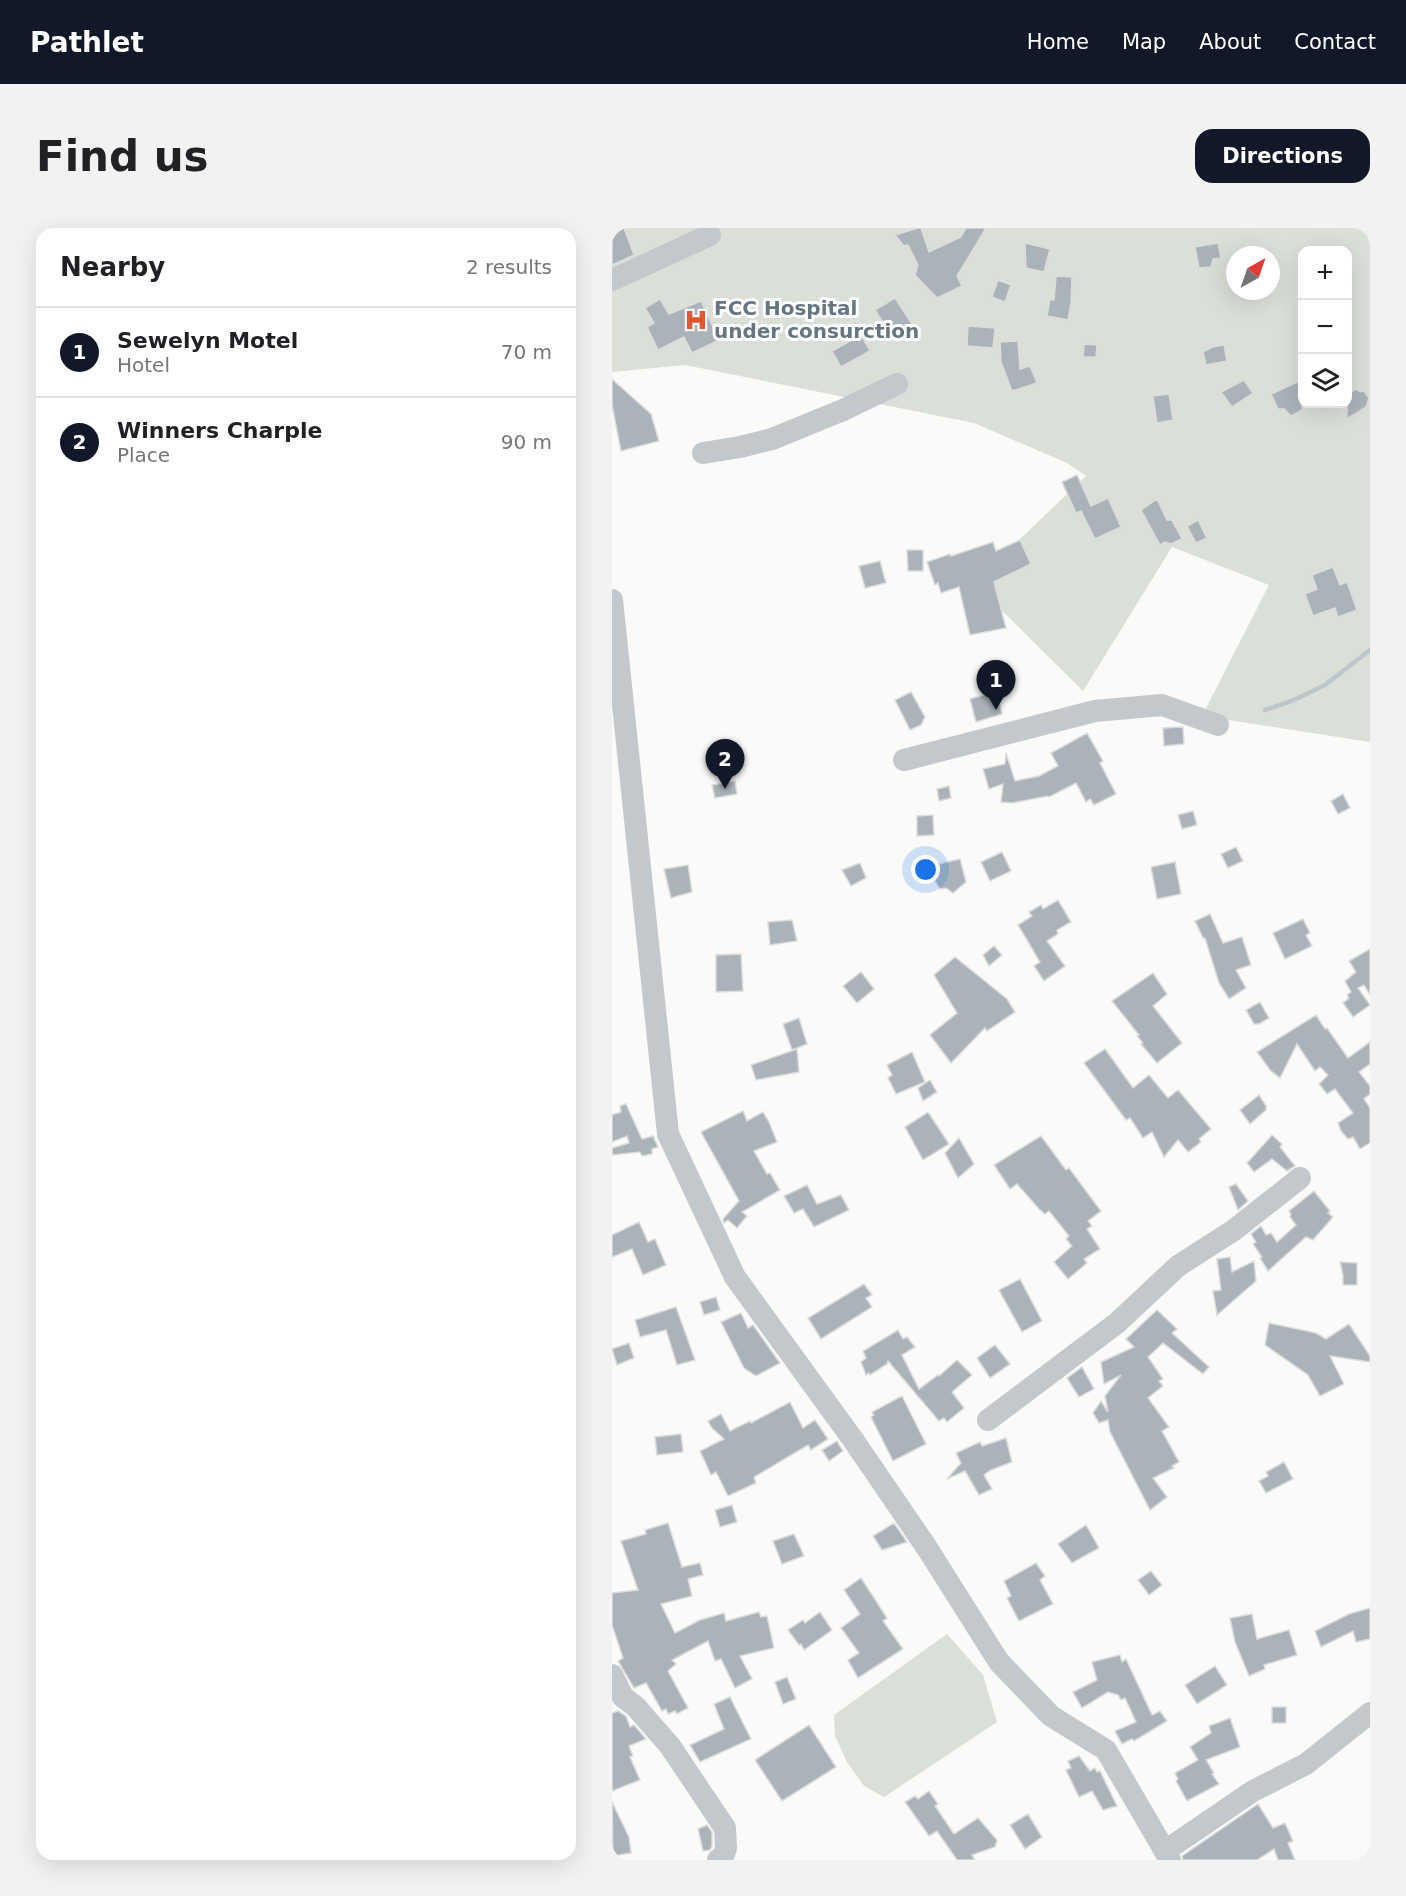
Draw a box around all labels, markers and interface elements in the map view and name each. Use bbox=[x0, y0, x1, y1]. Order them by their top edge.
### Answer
text: Pathlet bbox=[30, 26, 144, 59]
text: Home bbox=[1027, 30, 1089, 54]
text: Map bbox=[1122, 30, 1166, 54]
text: About bbox=[1199, 30, 1261, 54]
text: Contact bbox=[1294, 30, 1376, 54]
button: Directions bbox=[1195, 129, 1370, 183]
text: Find us bbox=[36, 132, 209, 181]
north arrow bbox=[1226, 246, 1280, 300]
map controls bbox=[1298, 246, 1352, 408]
button: + bbox=[1298, 246, 1352, 300]
text: Nearby bbox=[60, 252, 165, 282]
text: 2 results bbox=[466, 255, 552, 279]
place label: FCC Hospital under consurction bbox=[714, 296, 919, 343]
button: − bbox=[1298, 300, 1352, 354]
hospital icon: FCC Hospital under consurction bbox=[683, 307, 709, 333]
text: Sewelyn Motel bbox=[117, 328, 298, 353]
text: 1 bbox=[73, 340, 86, 364]
text: 70 m bbox=[501, 340, 552, 364]
text: Hotel bbox=[117, 353, 170, 377]
button: layers bbox=[1298, 354, 1352, 408]
text: Winners Charple bbox=[117, 418, 322, 443]
text: 2 bbox=[73, 430, 86, 454]
text: 90 m bbox=[501, 430, 552, 454]
text: Place bbox=[117, 443, 170, 467]
pin: 1 bbox=[976, 660, 1016, 710]
pin: 2 bbox=[706, 740, 744, 789]
your location bbox=[911, 855, 940, 884]

